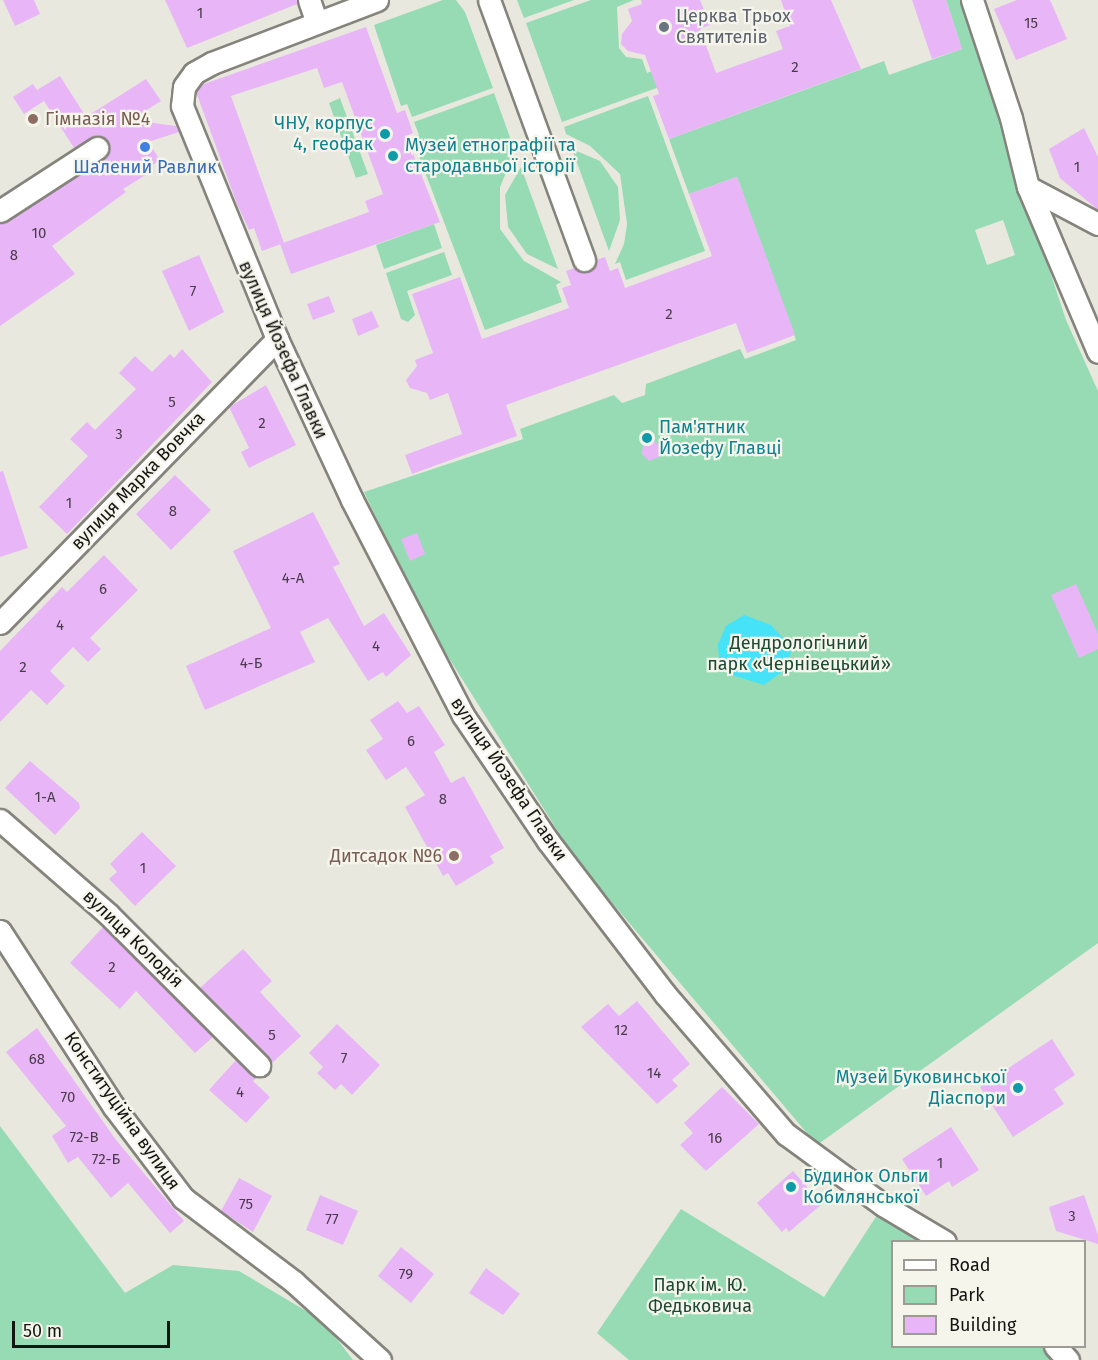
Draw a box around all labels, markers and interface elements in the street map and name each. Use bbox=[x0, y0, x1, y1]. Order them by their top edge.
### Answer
house number: 1 bbox=[197, 5, 203, 23]
place label: Церква Трьох Святителів bbox=[676, 6, 791, 48]
house number: 15 bbox=[1024, 15, 1038, 33]
marker: Церква Трьох Святителів bbox=[657, 20, 671, 34]
house number: 2 bbox=[791, 59, 799, 77]
place label: Гімназія №4 bbox=[45, 108, 150, 130]
marker: Гімназія №4 bbox=[26, 112, 40, 126]
place label: ЧНУ, корпус 4, геофак bbox=[274, 113, 373, 156]
marker: ЧНУ, корпус 4, геофак bbox=[378, 127, 392, 141]
place label: Музей етнографії та стародавньої історії bbox=[405, 135, 576, 178]
marker: Шалений Равлик bbox=[138, 140, 152, 154]
marker: Музей етнографії та стародавньої історії bbox=[386, 149, 400, 163]
place label: Шалений Равлик bbox=[73, 156, 217, 178]
house number: 1 bbox=[1074, 159, 1080, 177]
house number: 10 bbox=[32, 225, 46, 243]
house number: 8 bbox=[10, 247, 18, 265]
street label: вулиця Йозефа Главки bbox=[234, 257, 332, 443]
house number: 7 bbox=[190, 283, 196, 301]
house number: 2 bbox=[665, 306, 673, 324]
house number: 5 bbox=[168, 394, 176, 412]
street label: вулиця Марка Вовчка bbox=[67, 408, 209, 554]
house number: 2 bbox=[258, 415, 266, 433]
place label: Пам'ятник Йозефу Главці bbox=[659, 417, 782, 460]
house number: 3 bbox=[115, 426, 123, 444]
marker: Пам'ятник Йозефу Главці bbox=[640, 431, 654, 445]
house number: 1 bbox=[66, 495, 72, 513]
house number: 8 bbox=[169, 503, 177, 521]
house number: 4-А bbox=[282, 570, 304, 588]
house number: 6 bbox=[99, 581, 107, 599]
house number: 4 bbox=[56, 617, 64, 635]
park label: Дендрологічний парк «Чернівецький» bbox=[707, 633, 891, 676]
house number: 4 bbox=[372, 638, 380, 656]
house number: 4-Б bbox=[240, 655, 262, 673]
house number: 2 bbox=[19, 659, 27, 677]
street label: вулиця Йозефа Главки bbox=[446, 693, 572, 865]
house number: 6 bbox=[407, 733, 415, 751]
house number: 1-А bbox=[35, 789, 55, 807]
house number: 8 bbox=[439, 791, 447, 809]
place label: Дитсадок №6 bbox=[330, 845, 442, 867]
marker: Дитсадок №6 bbox=[447, 849, 461, 863]
house number: 1 bbox=[140, 860, 146, 878]
street label: вулиця Колодія bbox=[78, 886, 188, 992]
house number: 2 bbox=[108, 959, 116, 977]
house number: 12 bbox=[614, 1022, 628, 1040]
house number: 5 bbox=[268, 1027, 276, 1045]
street label: Конституційна вулиця bbox=[59, 1028, 185, 1194]
house number: 7 bbox=[341, 1050, 347, 1068]
house number: 68 bbox=[29, 1051, 45, 1069]
house number: 14 bbox=[647, 1065, 661, 1083]
place label: Музей Буковинської Діаспори bbox=[836, 1067, 1006, 1110]
marker: Музей Буковинської Діаспори bbox=[1011, 1081, 1025, 1095]
house number: 4 bbox=[236, 1084, 244, 1102]
house number: 70 bbox=[61, 1089, 75, 1107]
house number: 72-В bbox=[69, 1129, 99, 1147]
house number: 16 bbox=[708, 1130, 722, 1148]
house number: 72-Б bbox=[92, 1151, 120, 1169]
house number: 1 bbox=[937, 1155, 943, 1173]
place label: Будинок Ольги Кобилянської bbox=[803, 1166, 929, 1208]
marker: Будинок Ольги Кобилянської bbox=[784, 1180, 798, 1194]
house number: 75 bbox=[239, 1196, 253, 1214]
house number: 3 bbox=[1068, 1208, 1076, 1226]
house number: 77 bbox=[325, 1211, 339, 1229]
legend bbox=[891, 1240, 1086, 1348]
text: Road bbox=[949, 1254, 991, 1276]
house number: 79 bbox=[399, 1266, 413, 1284]
park label: Парк ім. Ю. Федьковича bbox=[648, 1275, 752, 1318]
text: Park bbox=[949, 1284, 984, 1306]
scale bar bbox=[15, 1309, 172, 1347]
text: Building bbox=[949, 1314, 1016, 1336]
text: 50 m bbox=[23, 1320, 62, 1342]

